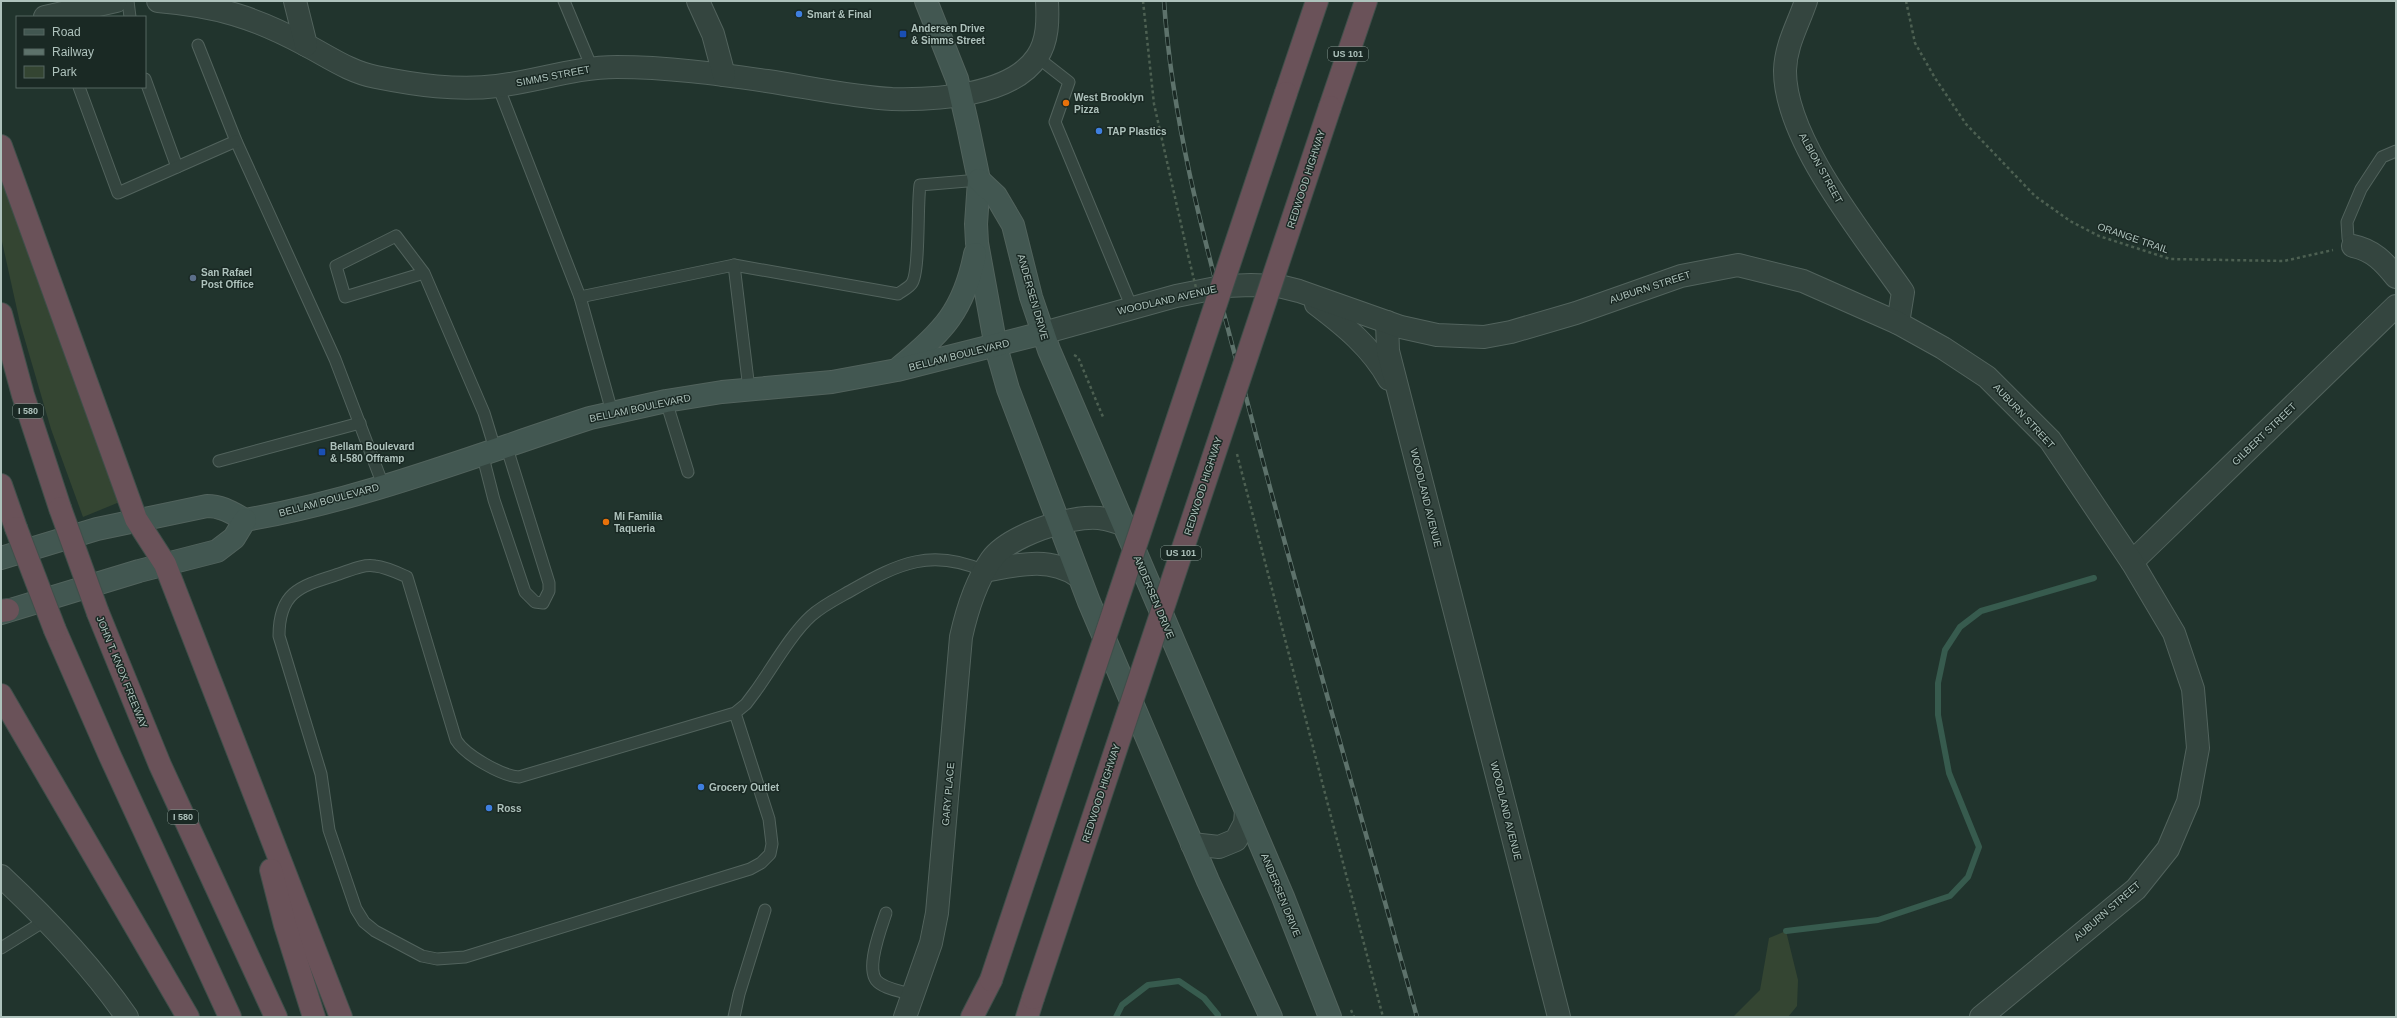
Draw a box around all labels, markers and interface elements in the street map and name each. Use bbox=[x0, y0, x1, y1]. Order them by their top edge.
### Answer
marker: Smart & Final bbox=[794, 9, 804, 19]
place label: Smart & Final bbox=[807, 9, 872, 20]
legend bbox=[16, 16, 146, 88]
place label: Andersen Drive & Simms Street bbox=[911, 23, 986, 46]
text: Road bbox=[52, 25, 81, 39]
marker: Andersen Drive & Simms Street bbox=[898, 29, 908, 39]
text: Railway bbox=[52, 45, 94, 59]
road number: US 101 bbox=[1328, 47, 1368, 61]
street label: SIMMS STREET bbox=[515, 63, 591, 89]
text: Park bbox=[52, 65, 78, 79]
place label: West Brooklyn Pizza bbox=[1074, 92, 1144, 115]
marker: West Brooklyn Pizza bbox=[1061, 98, 1071, 108]
marker: TAP Plastics bbox=[1094, 126, 1104, 136]
place label: TAP Plastics bbox=[1107, 126, 1167, 137]
street label: REDWOOD HIGHWAY bbox=[1285, 128, 1327, 230]
street label: ALBION STREET bbox=[1797, 131, 1845, 205]
street label: ORANGE TRAIL bbox=[2096, 221, 2170, 255]
street label: ANDERSEN DRIVE bbox=[1015, 253, 1051, 342]
place label: San Rafael Post Office bbox=[201, 267, 254, 290]
street label: AUBURN STREET bbox=[1608, 269, 1692, 305]
marker: San Rafael Post Office bbox=[188, 273, 198, 283]
street label: WOODLAND AVENUE bbox=[1116, 283, 1218, 317]
street label: BELLAM BOULEVARD bbox=[908, 337, 1010, 373]
street label: AUBURN STREET bbox=[1991, 381, 2057, 451]
street label: BELLAM BOULEVARD bbox=[588, 392, 692, 424]
street label: GILBERT STREET bbox=[2230, 401, 2298, 467]
road number: I 580 bbox=[13, 404, 43, 418]
street label: REDWOOD HIGHWAY bbox=[1182, 435, 1224, 537]
place label: Bellam Boulevard & I-580 Offramp bbox=[330, 441, 414, 464]
marker: Bellam Boulevard & I-580 Offramp bbox=[317, 447, 327, 457]
street label: WOODLAND AVENUE bbox=[1408, 447, 1444, 549]
street label: BELLAM BOULEVARD bbox=[278, 481, 380, 519]
place label: Mi Familia Taqueria bbox=[614, 511, 663, 534]
marker: Mi Familia Taqueria bbox=[601, 517, 611, 527]
road number: US 101 bbox=[1161, 546, 1201, 560]
street label: ANDERSEN DRIVE bbox=[1132, 554, 1177, 640]
street label: JOHN T. KNOX FREEWAY bbox=[94, 614, 150, 730]
street label: REDWOOD HIGHWAY bbox=[1080, 742, 1122, 844]
street label: WOODLAND AVENUE bbox=[1488, 760, 1524, 862]
street label: GARY PLACE bbox=[940, 762, 956, 826]
marker: Grocery Outlet bbox=[696, 782, 706, 792]
place label: Grocery Outlet bbox=[709, 782, 780, 793]
marker: Ross bbox=[484, 803, 494, 813]
place label: Ross bbox=[497, 803, 522, 814]
road number: I 580 bbox=[168, 810, 198, 824]
street label: ANDERSEN DRIVE bbox=[1259, 852, 1303, 939]
street label: AUBURN STREET bbox=[2072, 879, 2142, 943]

